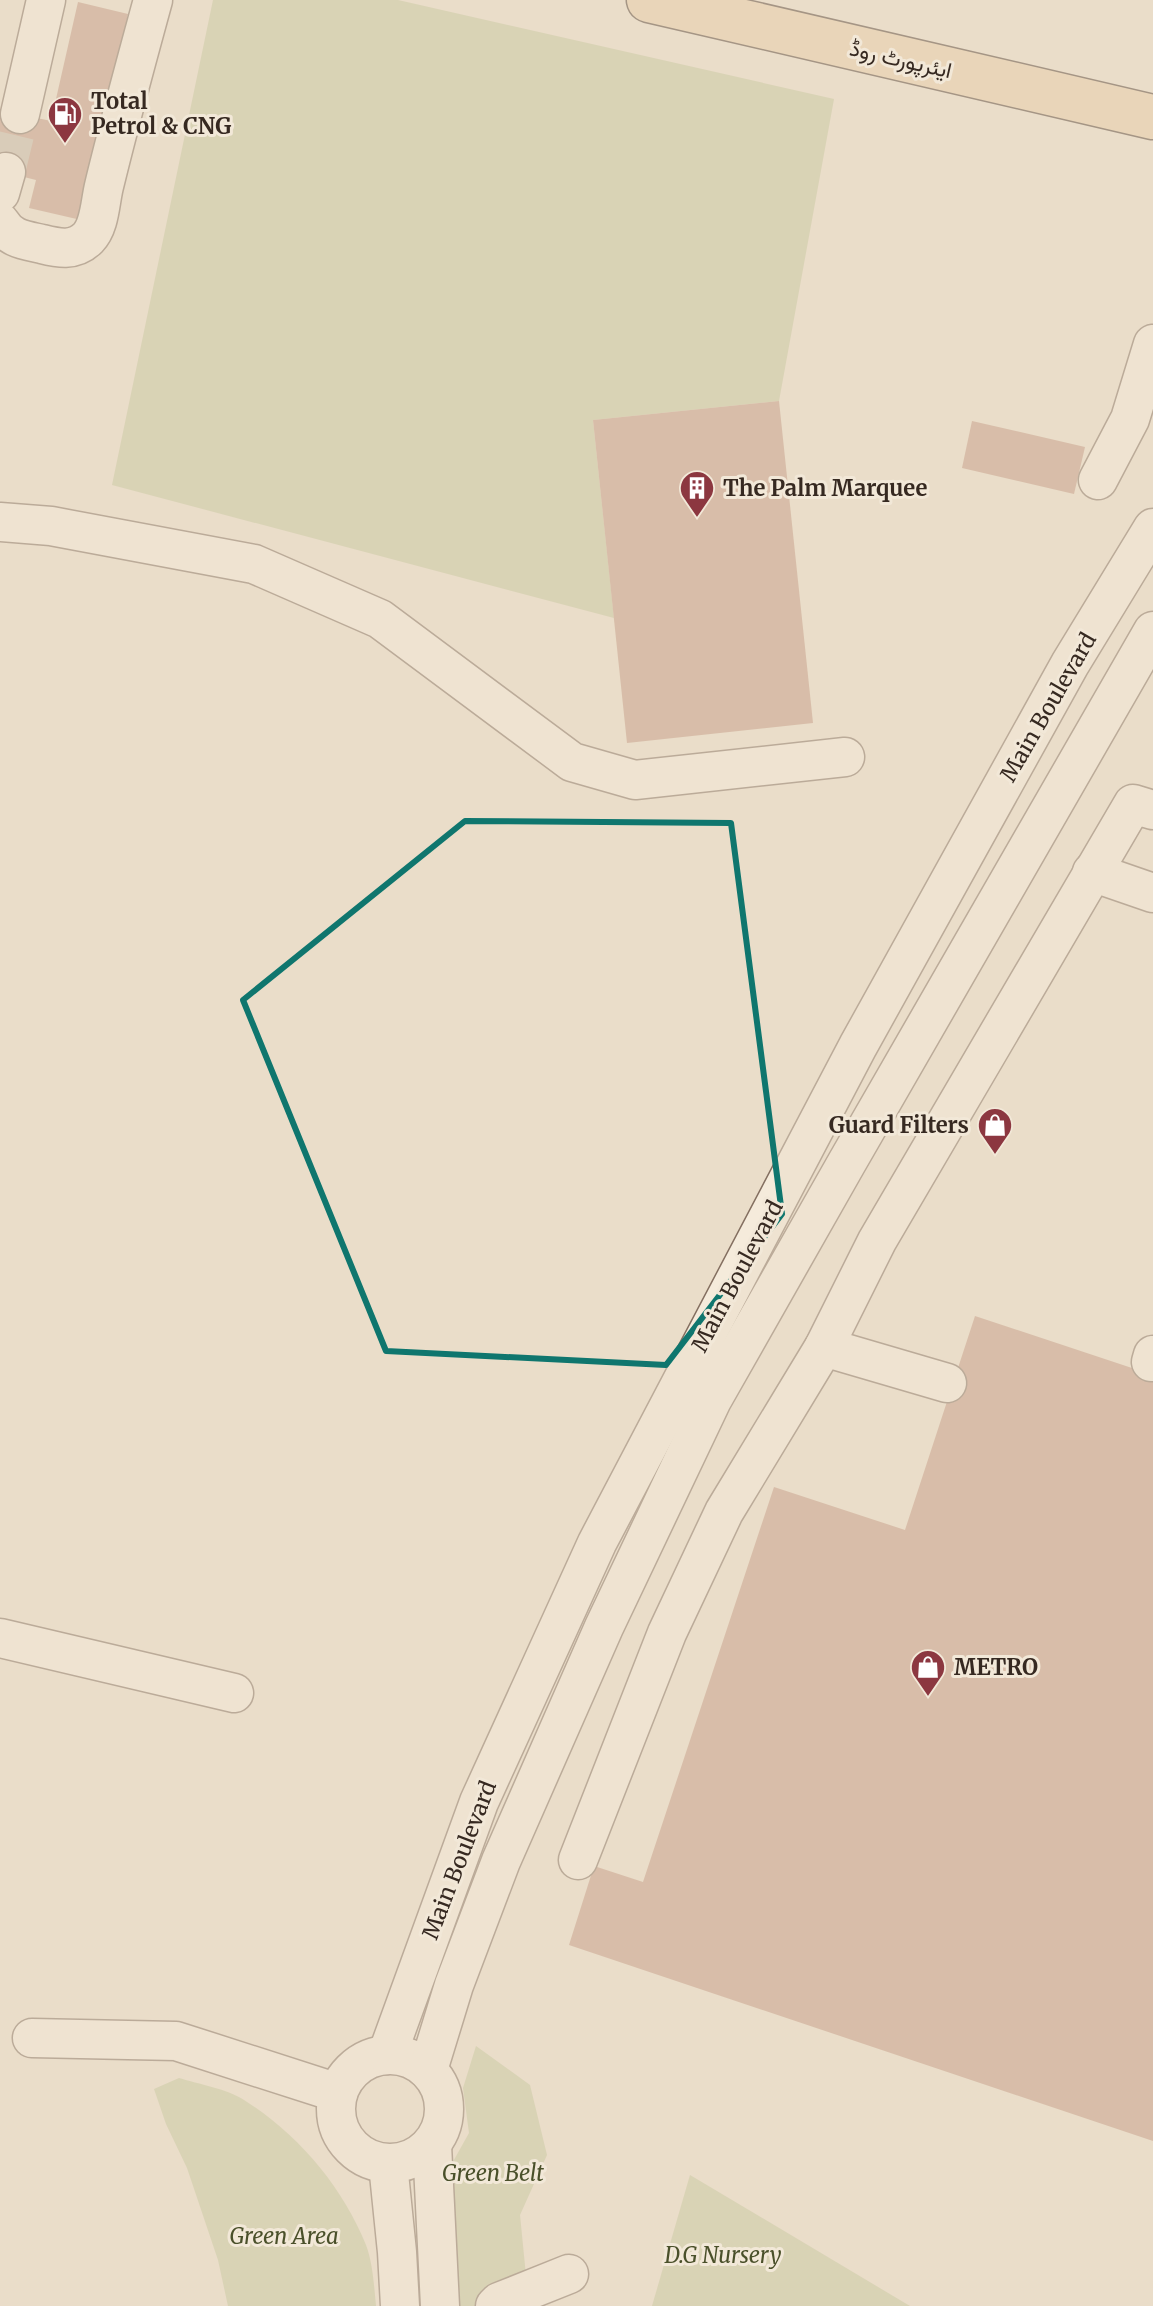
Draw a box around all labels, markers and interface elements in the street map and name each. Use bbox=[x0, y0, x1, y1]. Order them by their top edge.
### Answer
street label: ایئرپورٹ روڈ bbox=[847, 34, 955, 85]
place label: Total Petrol & CNG bbox=[91, 87, 231, 140]
fuel station icon: Total Petrol & CNG bbox=[46, 95, 84, 145]
building icon: The Palm Marquee bbox=[678, 469, 716, 519]
place label: The Palm Marquee bbox=[723, 474, 927, 502]
street label: Main Boulevard bbox=[994, 627, 1102, 787]
shop icon: Guard Filters bbox=[976, 1106, 1014, 1156]
place label: Guard Filters bbox=[829, 1111, 969, 1139]
street label: Main Boulevard bbox=[685, 1195, 789, 1357]
shop icon: METRO bbox=[909, 1648, 947, 1698]
place label: METRO bbox=[954, 1653, 1038, 1681]
street label: Main Boulevard bbox=[416, 1777, 502, 1943]
park label: Green Belt bbox=[442, 2159, 544, 2187]
park label: Green Area bbox=[229, 2222, 339, 2250]
park label: D.G Nursery bbox=[663, 2241, 782, 2269]

